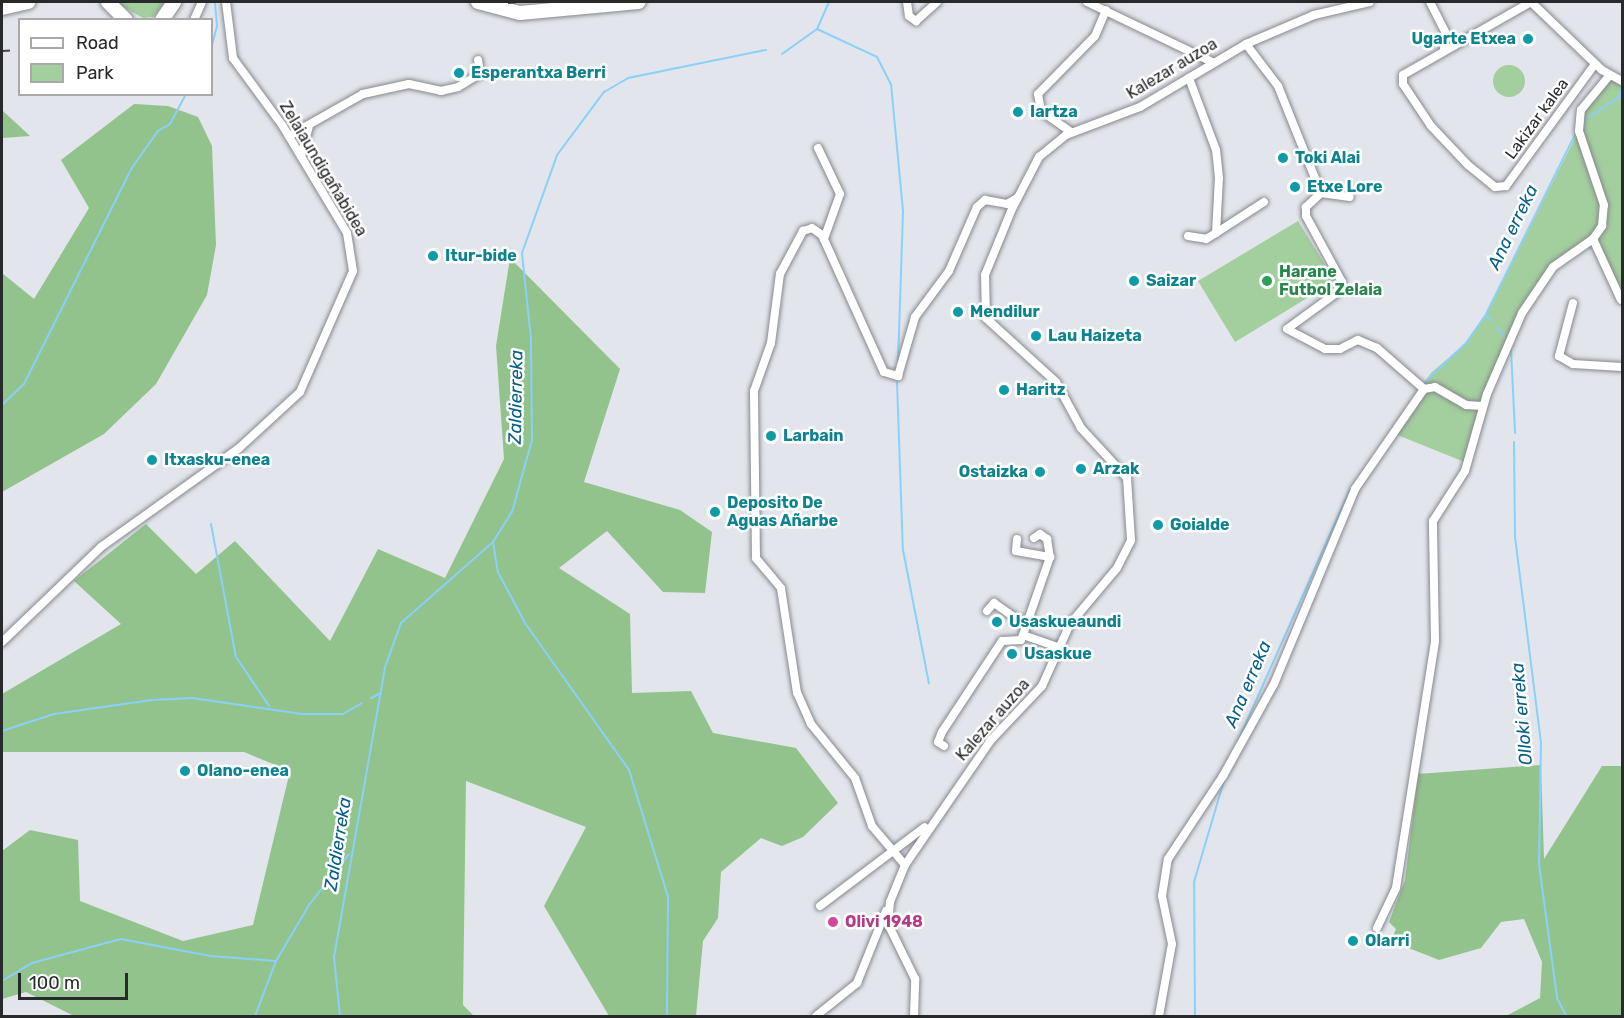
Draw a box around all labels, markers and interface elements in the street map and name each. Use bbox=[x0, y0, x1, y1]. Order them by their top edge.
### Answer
legend bbox=[18, 18, 213, 96]
place label: Ugarte Etxea bbox=[1412, 29, 1516, 49]
text: Road bbox=[76, 32, 119, 54]
marker: Ugarte Etxea bbox=[1521, 32, 1535, 46]
street label: Kalezar auzoa bbox=[1123, 34, 1221, 104]
text: Park bbox=[76, 62, 113, 84]
place label: Esperantxa Berri bbox=[471, 63, 606, 83]
marker: Esperantxa Berri bbox=[452, 66, 466, 80]
street label: Lakizar kalea bbox=[1501, 75, 1573, 163]
street label: Zelaiaundigañabidea bbox=[275, 98, 371, 240]
place label: Iartza bbox=[1030, 102, 1078, 122]
marker: Iartza bbox=[1011, 105, 1025, 119]
place label: Toki Alai bbox=[1295, 148, 1361, 168]
marker: Toki Alai bbox=[1276, 151, 1290, 165]
place label: Etxe Lore bbox=[1307, 177, 1383, 197]
marker: Etxe Lore bbox=[1288, 180, 1302, 194]
water label: Ana erreka bbox=[1483, 181, 1543, 273]
place label: Itur-bide bbox=[445, 246, 517, 266]
marker: Itur-bide bbox=[426, 249, 440, 263]
place label: Harane Futbol Zelaia bbox=[1279, 262, 1382, 300]
place label: Saizar bbox=[1146, 271, 1196, 291]
marker: Saizar bbox=[1127, 274, 1141, 288]
marker: Harane Futbol Zelaia bbox=[1260, 274, 1274, 288]
place label: Mendilur bbox=[970, 302, 1040, 322]
marker: Mendilur bbox=[951, 305, 965, 319]
place label: Lau Haizeta bbox=[1048, 326, 1142, 346]
marker: Lau Haizeta bbox=[1029, 329, 1043, 343]
water label: Zaldierreka bbox=[504, 350, 528, 444]
place label: Haritz bbox=[1016, 380, 1066, 400]
marker: Haritz bbox=[997, 383, 1011, 397]
place label: Larbain bbox=[783, 426, 844, 446]
marker: Larbain bbox=[764, 429, 778, 443]
place label: Itxasku-enea bbox=[164, 450, 270, 470]
marker: Itxasku-enea bbox=[145, 453, 159, 467]
place label: Arzak bbox=[1093, 459, 1139, 479]
place label: Ostaizka bbox=[959, 462, 1028, 482]
marker: Arzak bbox=[1074, 462, 1088, 476]
marker: Ostaizka bbox=[1033, 465, 1047, 479]
place label: Deposito De Aguas Añarbe bbox=[727, 493, 838, 531]
marker: Deposito De Aguas Añarbe bbox=[708, 505, 722, 519]
place label: Goialde bbox=[1170, 515, 1229, 535]
marker: Goialde bbox=[1151, 518, 1165, 532]
place label: Usaskueaundi bbox=[1009, 612, 1121, 632]
marker: Usaskueaundi bbox=[990, 615, 1004, 629]
water label: Ana erreka bbox=[1220, 638, 1276, 730]
place label: Usaskue bbox=[1024, 644, 1092, 664]
marker: Usaskue bbox=[1005, 647, 1019, 661]
water label: Olloki erreka bbox=[1507, 662, 1537, 766]
street label: Kalezar auzoa bbox=[952, 675, 1034, 765]
place label: Olano-enea bbox=[197, 761, 289, 781]
marker: Olano-enea bbox=[178, 764, 192, 778]
water label: Zaldierreka bbox=[320, 796, 356, 892]
place label: Olivi 1948 bbox=[845, 912, 923, 932]
marker: Olivi 1948 bbox=[826, 915, 840, 929]
place label: Olarri bbox=[1365, 931, 1410, 951]
marker: Olarri bbox=[1346, 934, 1360, 948]
scale bar bbox=[21, 961, 130, 999]
text: 100 m bbox=[29, 972, 80, 994]

